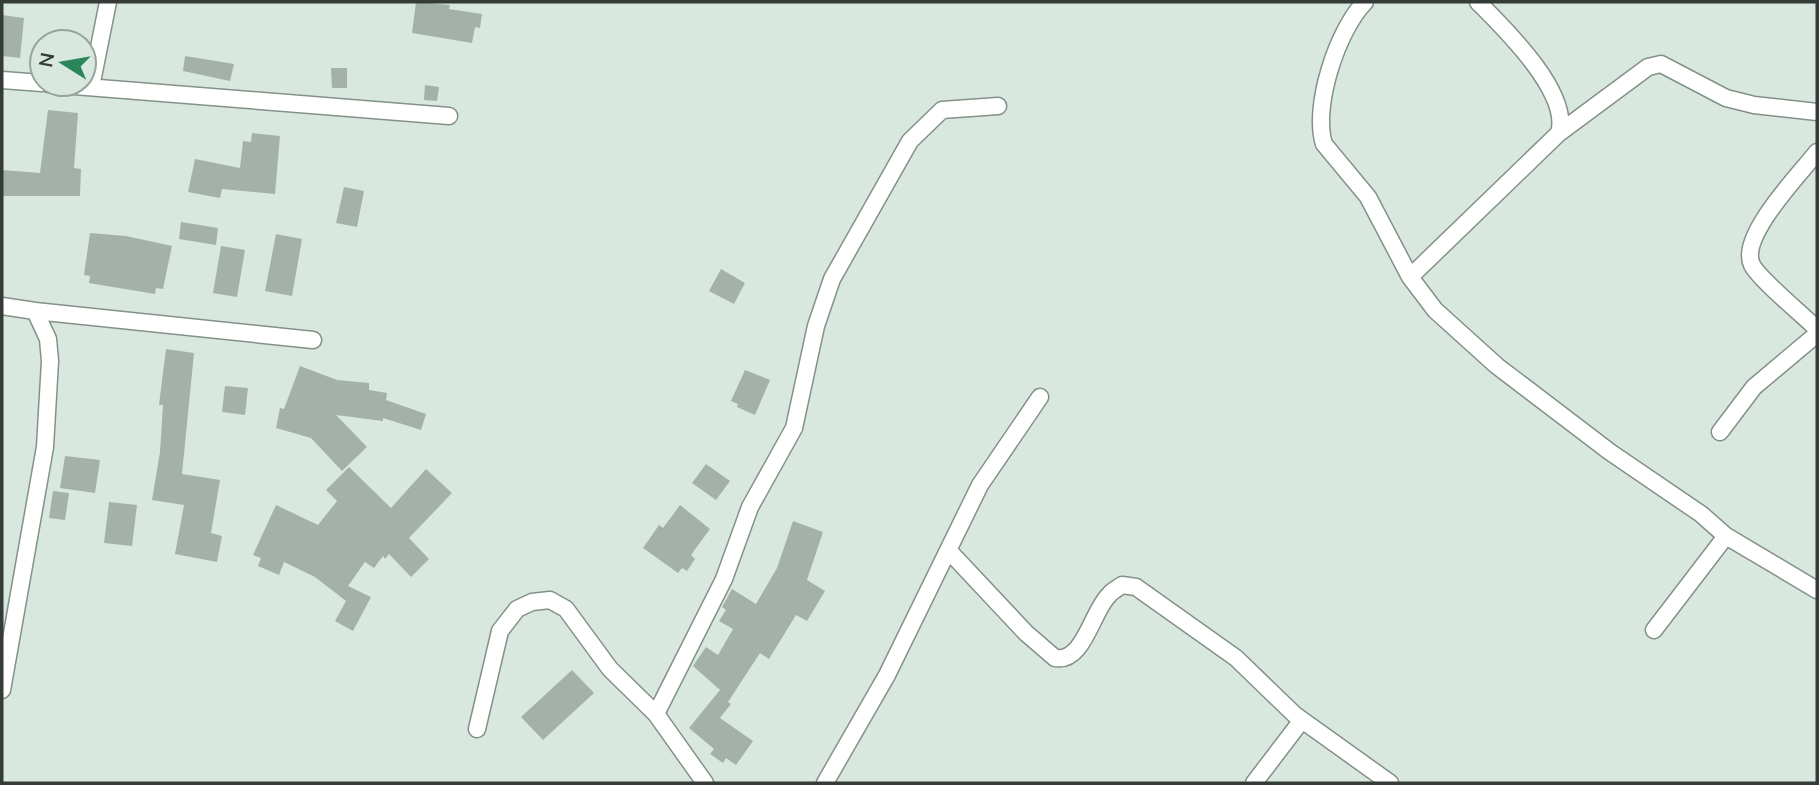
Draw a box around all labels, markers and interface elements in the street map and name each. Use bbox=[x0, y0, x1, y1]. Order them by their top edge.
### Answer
north arrow bbox=[28, 28, 98, 98]
text: N bbox=[33, 50, 59, 69]

